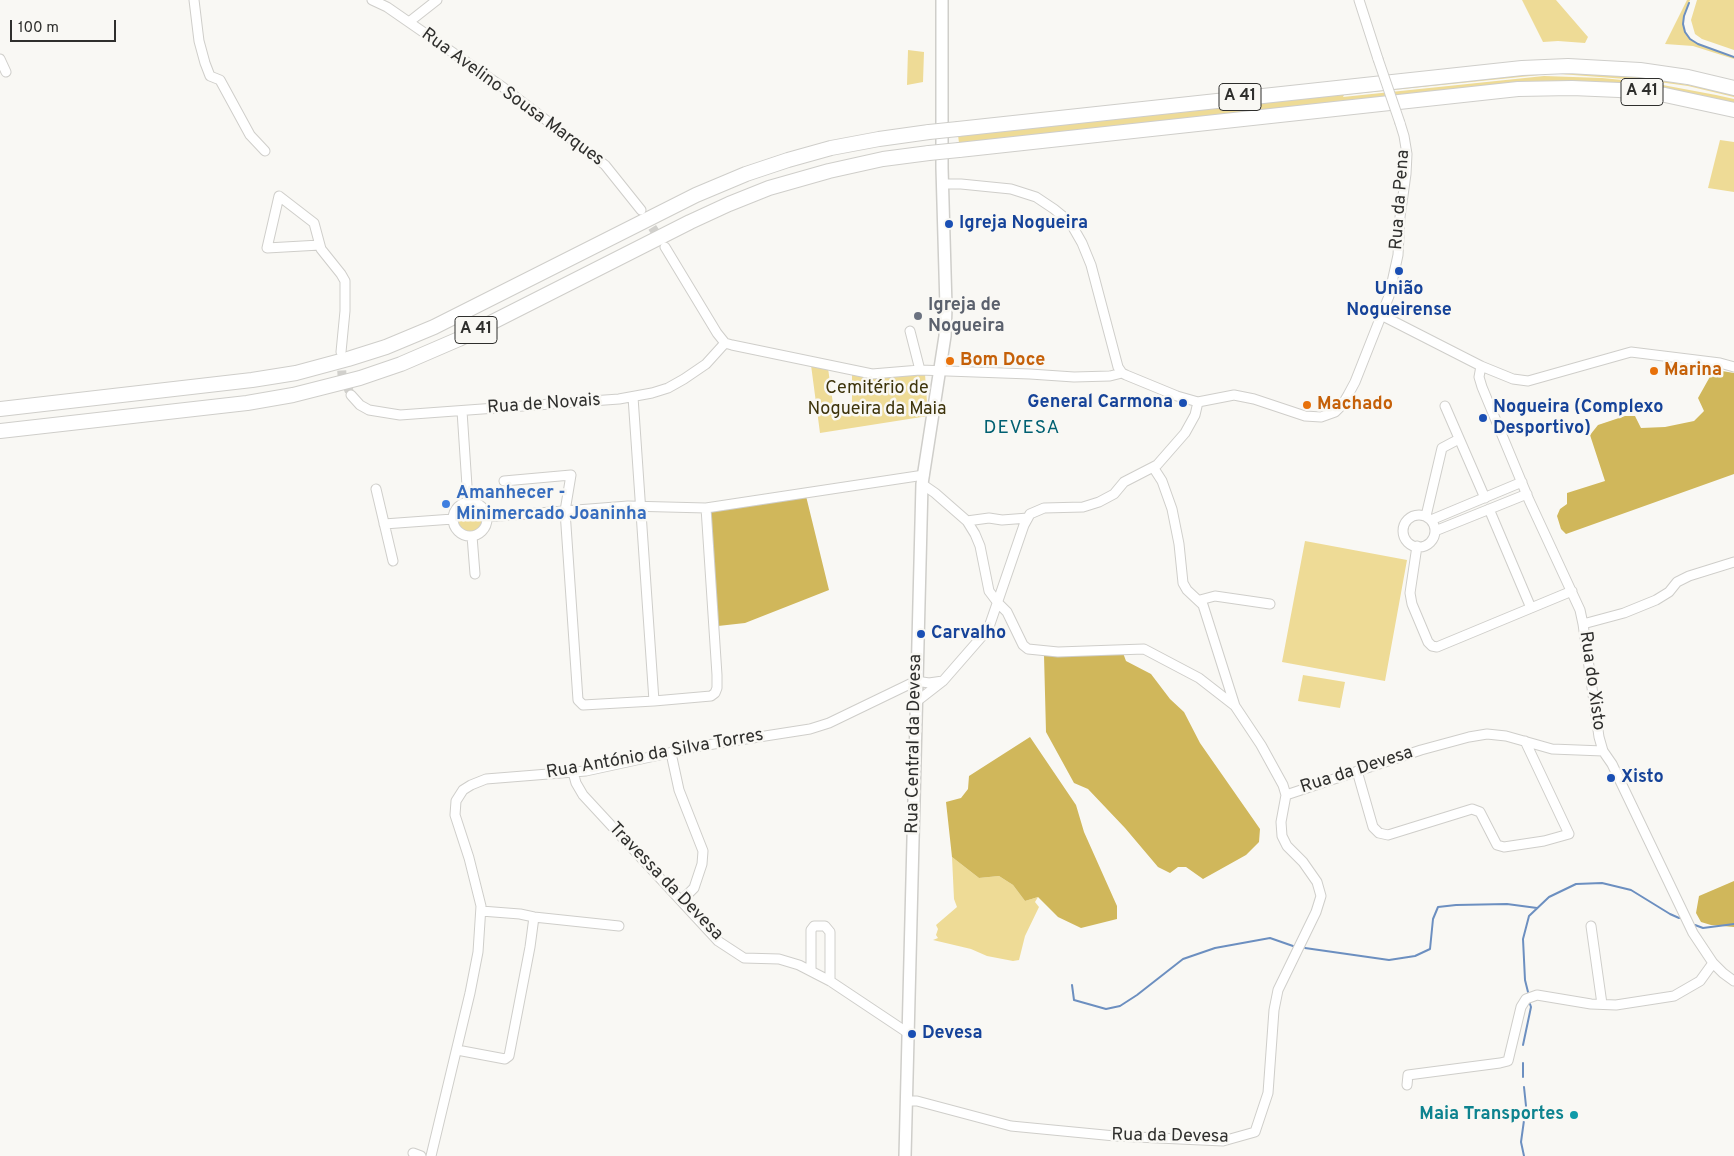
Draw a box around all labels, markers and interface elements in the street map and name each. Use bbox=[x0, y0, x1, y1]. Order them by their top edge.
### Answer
scale bar bbox=[12, 10, 119, 42]
text: 100 m bbox=[18, 19, 59, 38]
street label: Rua Avelino Sousa Marques bbox=[416, 24, 608, 172]
road number: A 41 bbox=[1621, 78, 1663, 105]
road number: A 41 bbox=[1219, 84, 1261, 110]
street label: Rua da Pena bbox=[1387, 149, 1415, 251]
place label: Igreja Nogueira bbox=[959, 213, 1088, 235]
marker: Igreja Nogueira bbox=[943, 218, 955, 230]
marker: União Nogueirense bbox=[1393, 265, 1405, 277]
place label: União Nogueirense bbox=[1346, 279, 1452, 322]
place label: Igreja de Nogueira bbox=[928, 295, 1005, 338]
marker: Igreja de Nogueira bbox=[912, 310, 924, 322]
road number: A 41 bbox=[455, 316, 497, 344]
place label: Bom Doce bbox=[960, 350, 1045, 372]
marker: Bom Doce bbox=[944, 355, 956, 367]
place label: Marina bbox=[1664, 360, 1722, 382]
marker: Marina bbox=[1648, 365, 1660, 377]
park label: Cemitério de Nogueira da Maia bbox=[807, 378, 947, 420]
street label: Rua de Novais bbox=[487, 390, 601, 420]
place label: General Carmona bbox=[1027, 392, 1173, 414]
place label: Machado bbox=[1317, 394, 1393, 416]
marker: General Carmona bbox=[1177, 397, 1189, 409]
place label: Nogueira (Complexo Desportivo) bbox=[1493, 397, 1663, 439]
marker: Machado bbox=[1301, 399, 1313, 411]
marker: Nogueira (Complexo Desportivo) bbox=[1477, 412, 1489, 424]
district label: DEVESA bbox=[983, 418, 1061, 440]
place label: Amanhecer - Minimercado Joaninha bbox=[456, 483, 647, 526]
marker: Amanhecer - Minimercado Joaninha bbox=[440, 498, 452, 510]
place label: Carvalho bbox=[931, 623, 1006, 645]
marker: Carvalho bbox=[915, 628, 927, 640]
street label: Rua do Xisto bbox=[1573, 630, 1609, 732]
street label: Rua Central da Devesa bbox=[903, 654, 927, 834]
street label: Rua António da Silva Torres bbox=[545, 725, 765, 785]
street label: Rua da Devesa bbox=[1298, 743, 1416, 799]
place label: Xisto bbox=[1621, 767, 1664, 789]
marker: Xisto bbox=[1605, 772, 1617, 784]
street label: Travessa da Devesa bbox=[603, 819, 727, 945]
place label: Devesa bbox=[922, 1023, 983, 1045]
marker: Devesa bbox=[906, 1028, 918, 1040]
place label: Maia Transportes bbox=[1419, 1104, 1564, 1126]
marker: Maia Transportes bbox=[1568, 1109, 1580, 1121]
street label: Rua da Devesa bbox=[1111, 1125, 1229, 1149]

